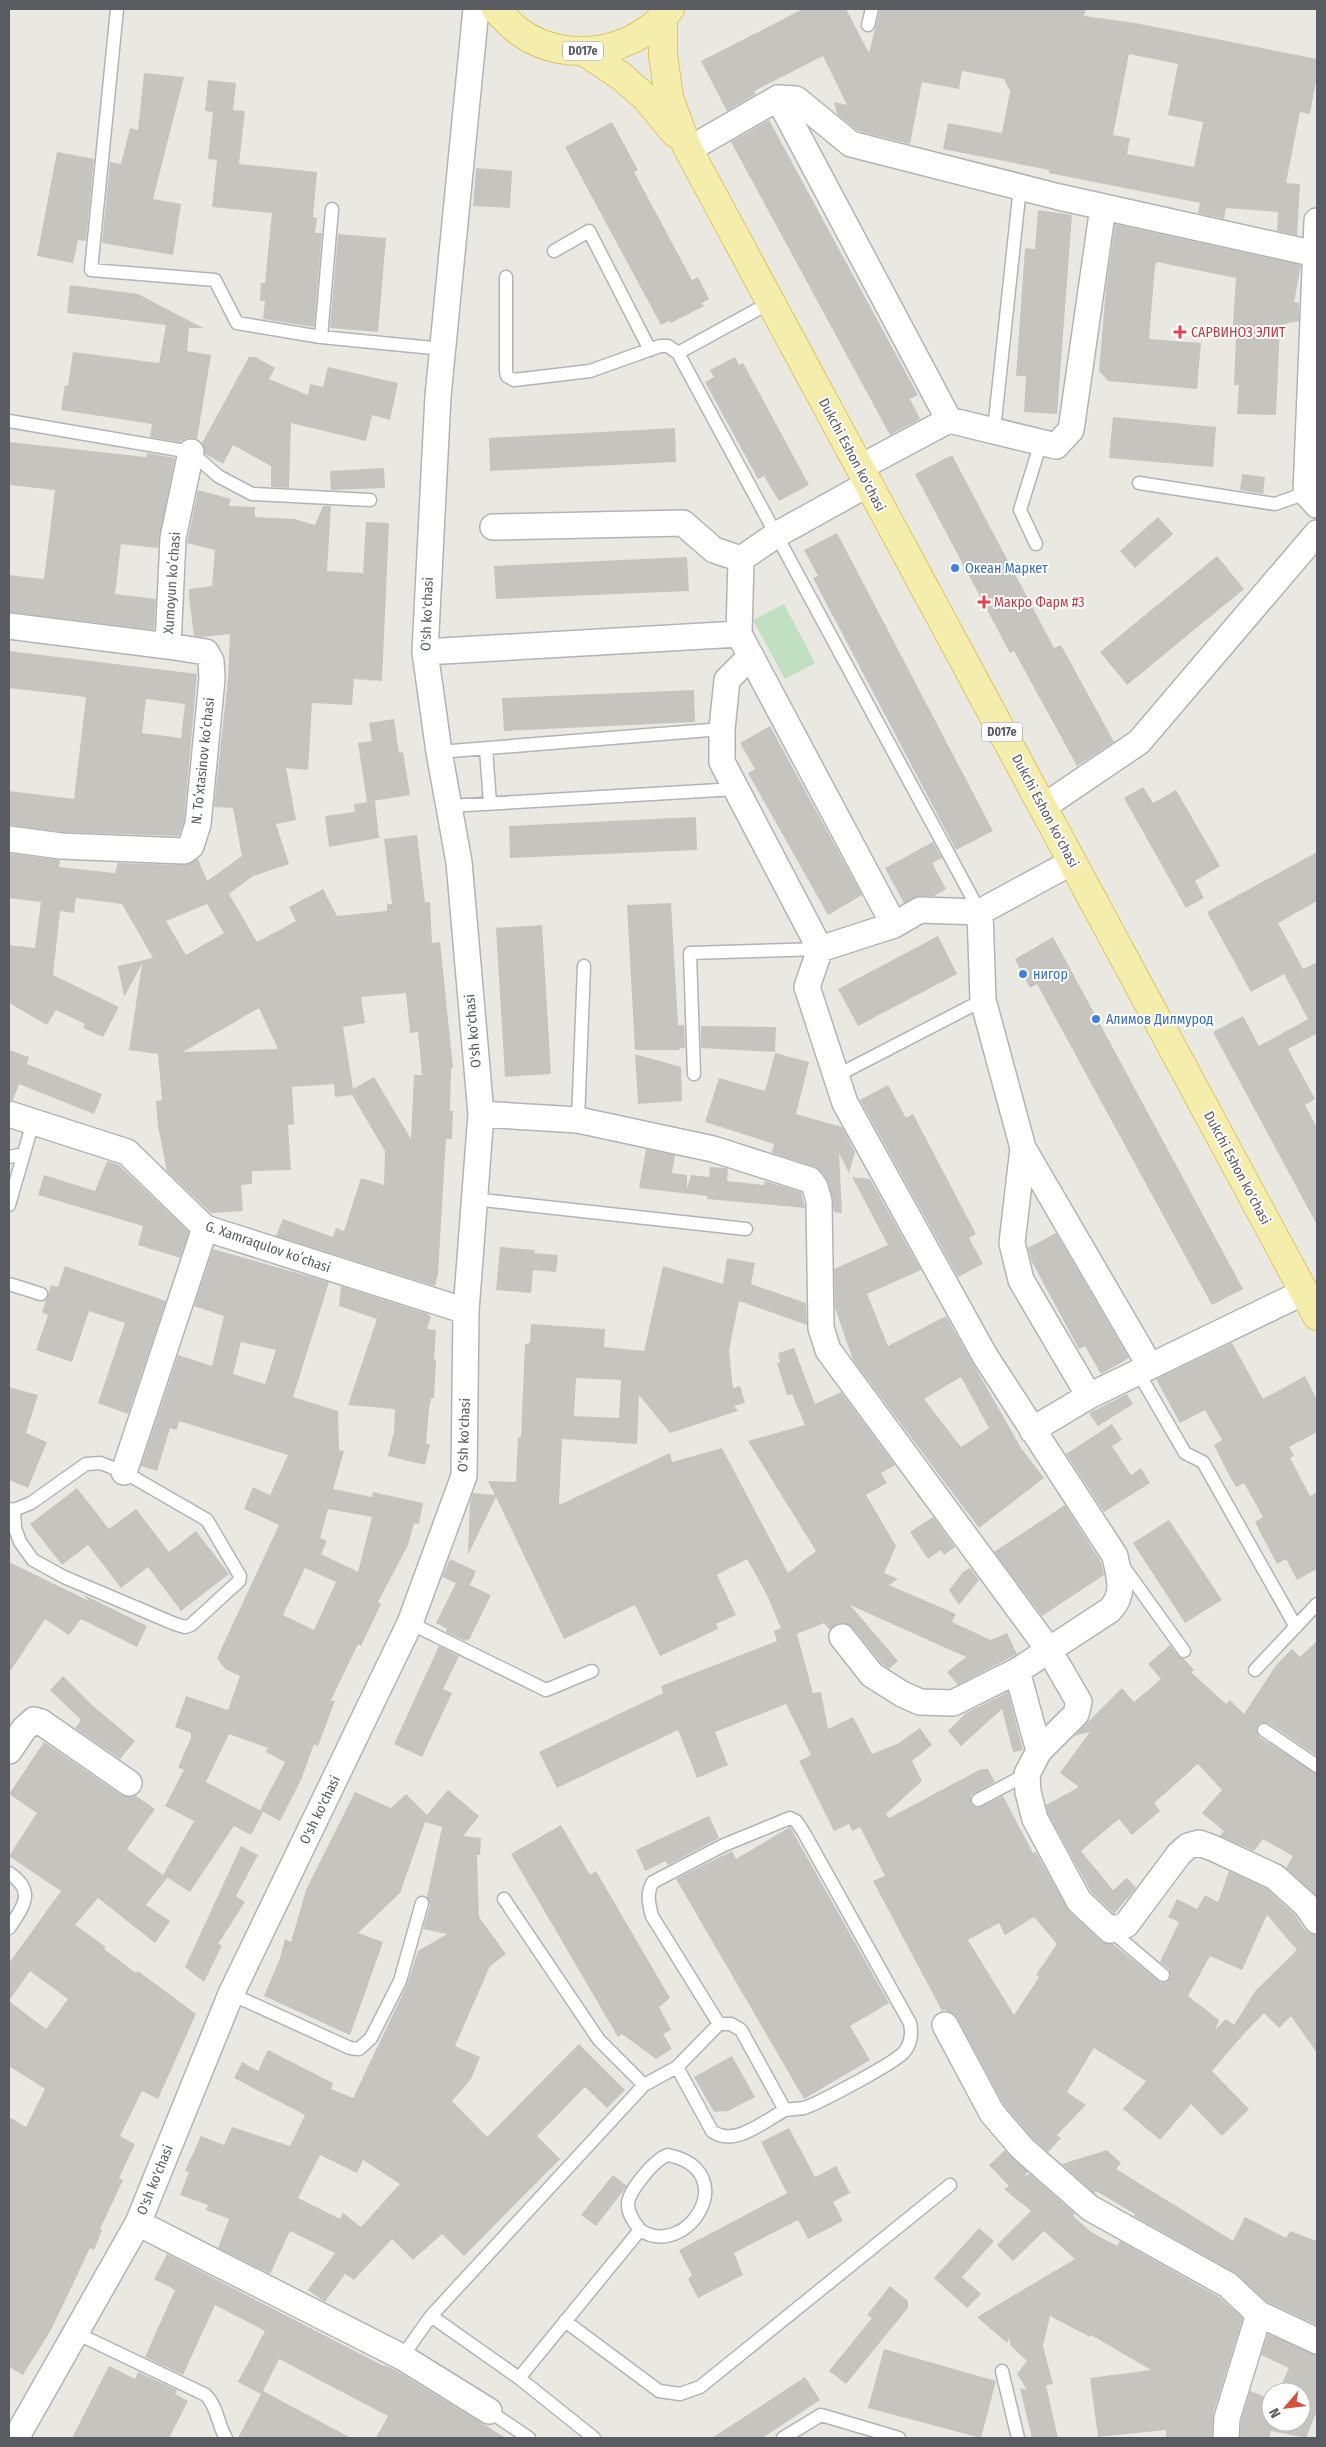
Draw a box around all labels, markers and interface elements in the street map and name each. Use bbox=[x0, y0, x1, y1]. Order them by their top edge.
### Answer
road number: D017e bbox=[563, 41, 603, 60]
place label: САРВИНОЗ ЭЛИТ bbox=[1191, 324, 1286, 341]
marker: САРВИНОЗ ЭЛИТ bbox=[1173, 325, 1187, 339]
street label: Dukchi Eshon ko'chasi bbox=[815, 395, 889, 515]
street label: Xumoyun koʻchasi bbox=[160, 531, 184, 635]
place label: Океан Маркет bbox=[965, 560, 1048, 577]
marker: Океан Маркет bbox=[949, 562, 961, 574]
street label: O'sh ko'chasi bbox=[417, 577, 437, 651]
place label: Макро Фарм #3 bbox=[994, 594, 1085, 611]
marker: Макро Фарм #3 bbox=[978, 596, 990, 608]
street label: N. Toʻxtasinov koʻchasi bbox=[188, 697, 218, 825]
road number: D017e bbox=[982, 722, 1022, 742]
street label: Dukchi Eshon ko'chasi bbox=[1008, 751, 1082, 871]
place label: нигор bbox=[1033, 966, 1068, 983]
marker: нигор bbox=[1017, 968, 1029, 980]
street label: O'sh ko'chasi bbox=[461, 993, 485, 1069]
place label: Алимов Дилмурод bbox=[1106, 1011, 1213, 1028]
marker: Алимов Дилмурод bbox=[1090, 1013, 1102, 1025]
street label: Dukchi Eshon ko'chasi bbox=[1200, 1108, 1274, 1228]
street label: G. Xamraqulov koʻchasi bbox=[203, 1218, 333, 1276]
street label: O'sh ko'chasi bbox=[454, 1398, 474, 1472]
street label: O'sh ko'chasi bbox=[296, 1773, 344, 1847]
street label: O'sh ko'chasi bbox=[133, 2142, 177, 2218]
north arrow bbox=[1261, 2382, 1311, 2432]
text: N bbox=[1265, 2405, 1284, 2421]

